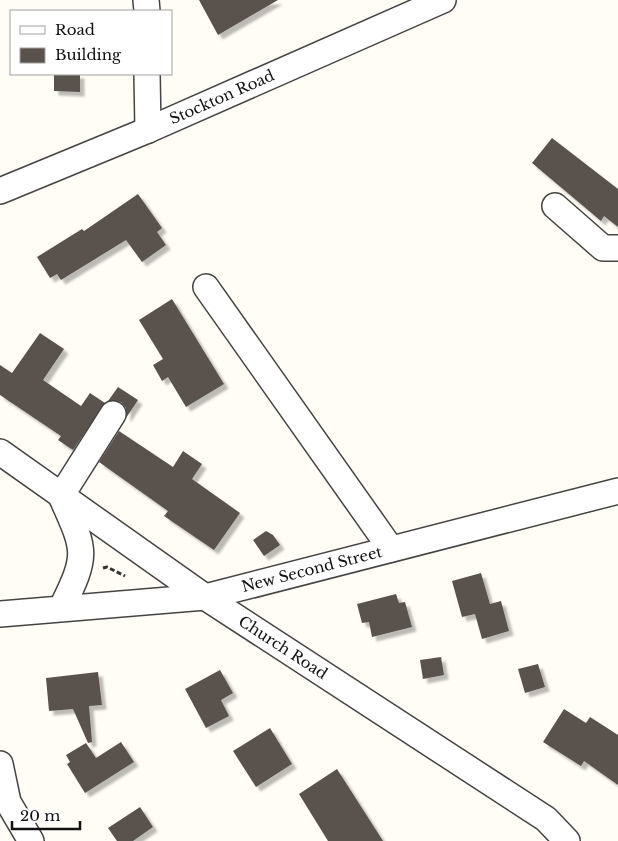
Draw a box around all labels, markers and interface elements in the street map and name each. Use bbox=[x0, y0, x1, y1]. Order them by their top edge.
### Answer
legend bbox=[10, 10, 172, 75]
text: Road bbox=[55, 20, 95, 39]
text: Building bbox=[55, 45, 122, 64]
street label: Stockton Road bbox=[167, 66, 277, 128]
street label: New Second Street bbox=[239, 542, 384, 596]
street label: Church Road bbox=[235, 611, 331, 683]
scale bar bbox=[12, 798, 80, 830]
text: 20 m bbox=[20, 806, 60, 825]

